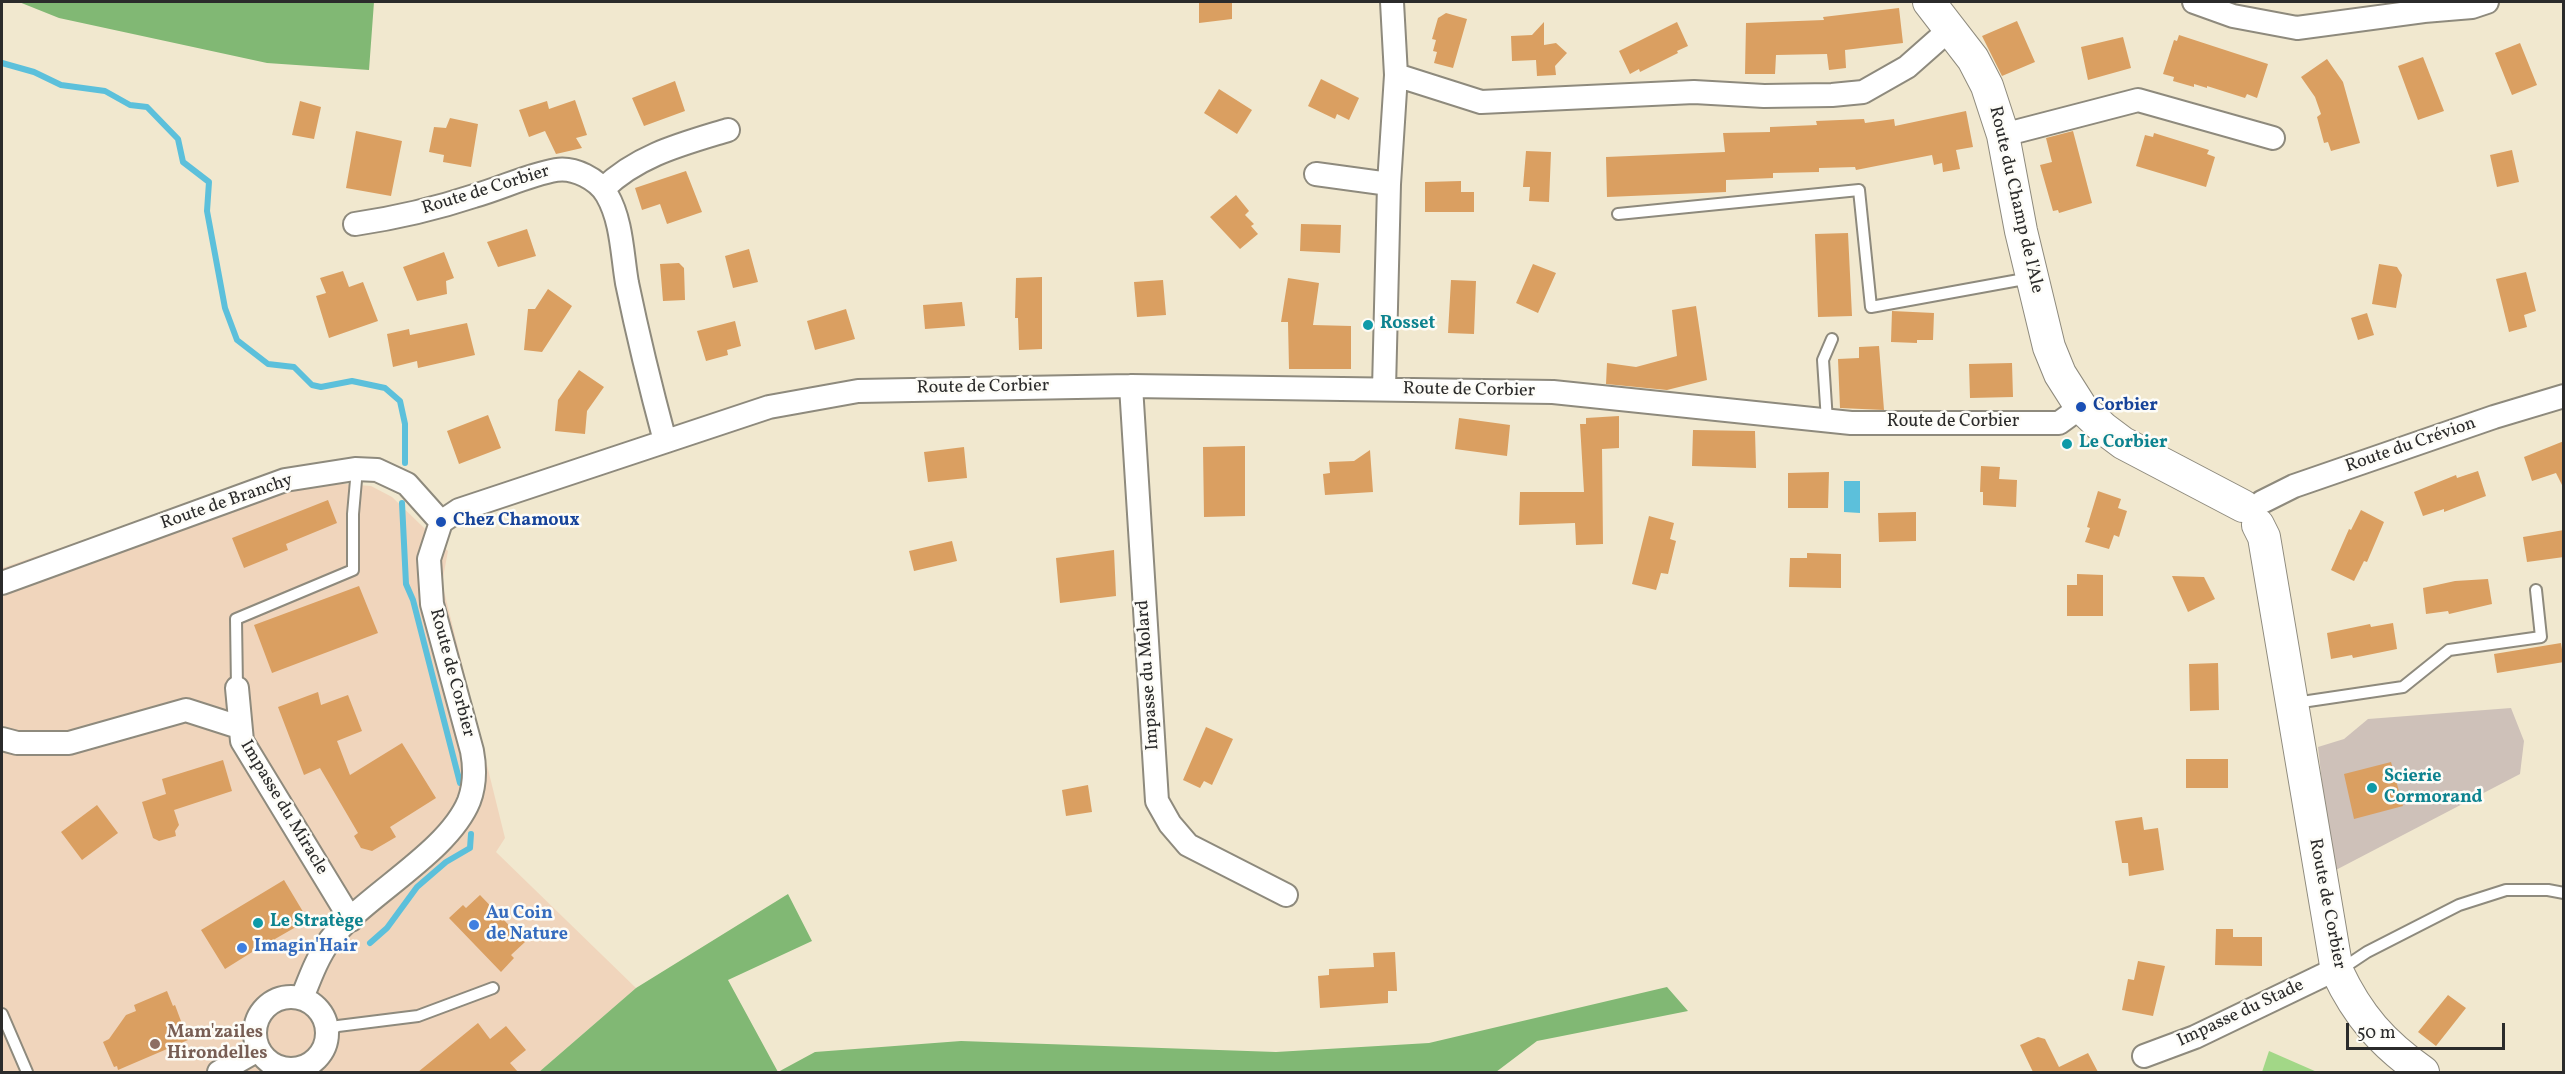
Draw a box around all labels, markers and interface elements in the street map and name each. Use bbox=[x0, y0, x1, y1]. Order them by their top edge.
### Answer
street label: Route du Champ de l'Ale bbox=[1983, 104, 2047, 296]
street label: Route de Corbier bbox=[420, 161, 552, 221]
place label: Rosset bbox=[1380, 314, 1435, 336]
marker: Rosset bbox=[1361, 318, 1375, 332]
street label: Route de Corbier bbox=[917, 376, 1049, 400]
street label: Route de Corbier bbox=[1403, 379, 1535, 403]
place label: Corbier bbox=[2093, 396, 2158, 418]
marker: Corbier bbox=[2074, 400, 2088, 414]
street label: Route de Corbier bbox=[1887, 412, 2019, 434]
street label: Route du Crévion bbox=[2343, 414, 2479, 478]
place label: Le Corbier bbox=[2079, 433, 2167, 455]
marker: Le Corbier bbox=[2060, 437, 2074, 451]
street label: Route de Branchy bbox=[158, 470, 296, 536]
place label: Chez Chamoux bbox=[453, 511, 580, 533]
marker: Chez Chamoux bbox=[434, 515, 448, 529]
street label: Impasse du Molard bbox=[1133, 599, 1165, 751]
street label: Route de Corbier bbox=[423, 606, 479, 740]
street label: Impasse du Miracle bbox=[234, 737, 332, 879]
place label: Scierie Cormorand bbox=[2384, 767, 2483, 810]
marker: Scierie Cormorand bbox=[2365, 781, 2379, 795]
street label: Route de Corbier bbox=[2303, 837, 2349, 971]
place label: Au Coin de Nature bbox=[486, 904, 568, 946]
place label: Le Stratège bbox=[270, 912, 364, 934]
marker: Le Stratège bbox=[251, 916, 265, 930]
marker: Au Coin de Nature bbox=[467, 918, 481, 932]
place label: Imagin'Hair bbox=[254, 937, 358, 959]
marker: Imagin'Hair bbox=[235, 941, 249, 955]
street label: Impasse du Stade bbox=[2174, 975, 2308, 1053]
scale bar bbox=[2349, 1011, 2508, 1049]
text: 50 m bbox=[2357, 1021, 2396, 1046]
place label: Mam'zailes Hirondelles bbox=[167, 1023, 268, 1066]
marker: Mam'zailes Hirondelles bbox=[148, 1037, 162, 1051]

